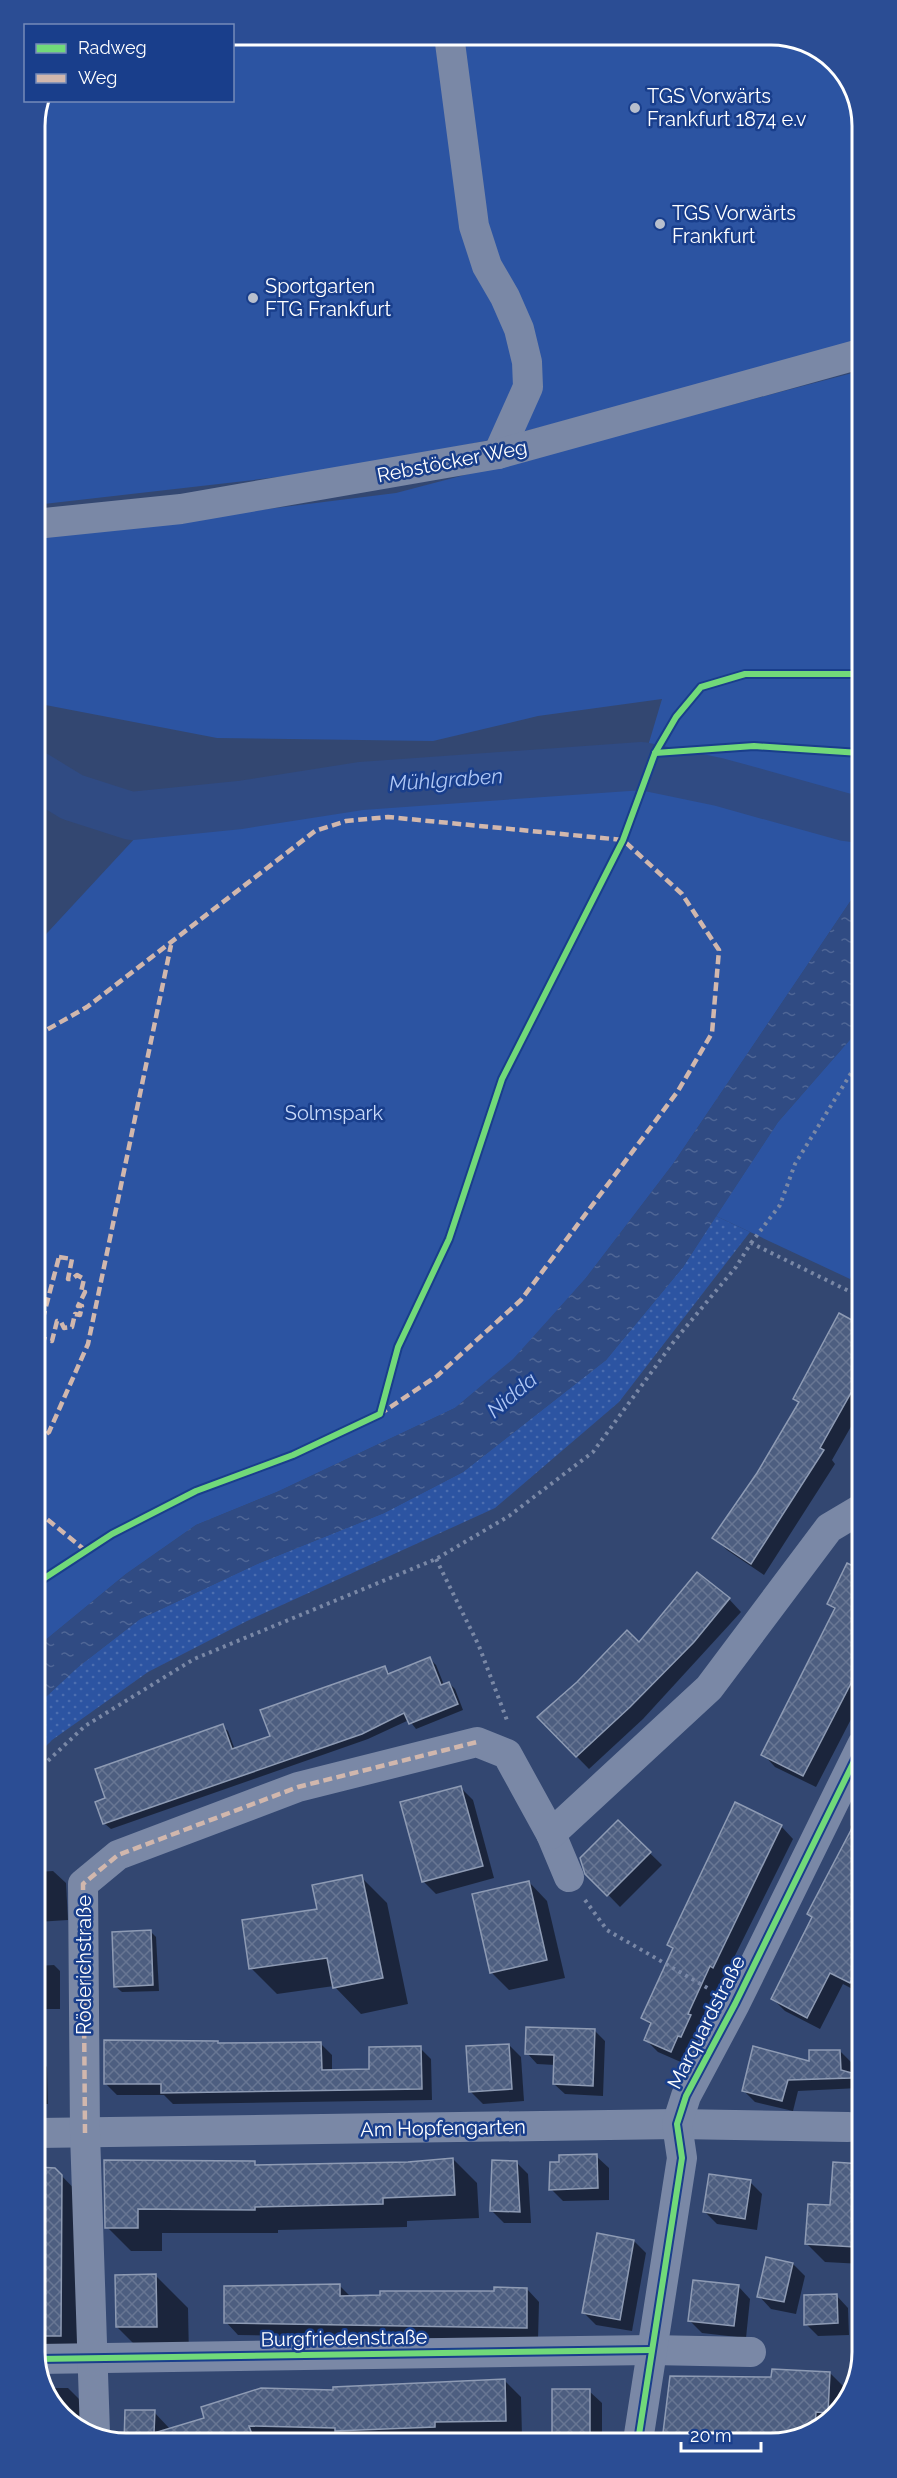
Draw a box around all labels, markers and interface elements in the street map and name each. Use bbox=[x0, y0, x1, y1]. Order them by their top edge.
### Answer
legend bbox=[24, 24, 234, 102]
text: Radweg bbox=[78, 37, 147, 58]
text: Weg bbox=[78, 67, 117, 88]
place label: TGS Vorwärts Frankfurt 1874 e.v bbox=[647, 84, 807, 131]
marker: TGS Vorwärts Frankfurt 1874 e.v bbox=[628, 101, 642, 115]
place label: TGS Vorwärts Frankfurt bbox=[672, 201, 796, 248]
marker: TGS Vorwärts Frankfurt bbox=[653, 217, 667, 231]
place label: Sportgarten FTG Frankfurt bbox=[265, 274, 392, 321]
marker: Sportgarten FTG Frankfurt bbox=[246, 291, 260, 305]
street label: Rebstöcker Weg bbox=[375, 435, 529, 487]
water label: Mühlgraben bbox=[388, 763, 504, 796]
park label: Solmspark bbox=[285, 1101, 384, 1125]
water label: Nidda bbox=[482, 1367, 542, 1423]
street label: Röderichstraße bbox=[72, 1895, 96, 2035]
street label: Marquardstraße bbox=[662, 1951, 750, 2093]
street label: Am Hopfengarten bbox=[360, 2115, 526, 2141]
street label: Burgfriedenstraße bbox=[260, 2325, 428, 2351]
scale bar bbox=[681, 2415, 760, 2453]
text: 20 m bbox=[690, 2425, 732, 2446]

